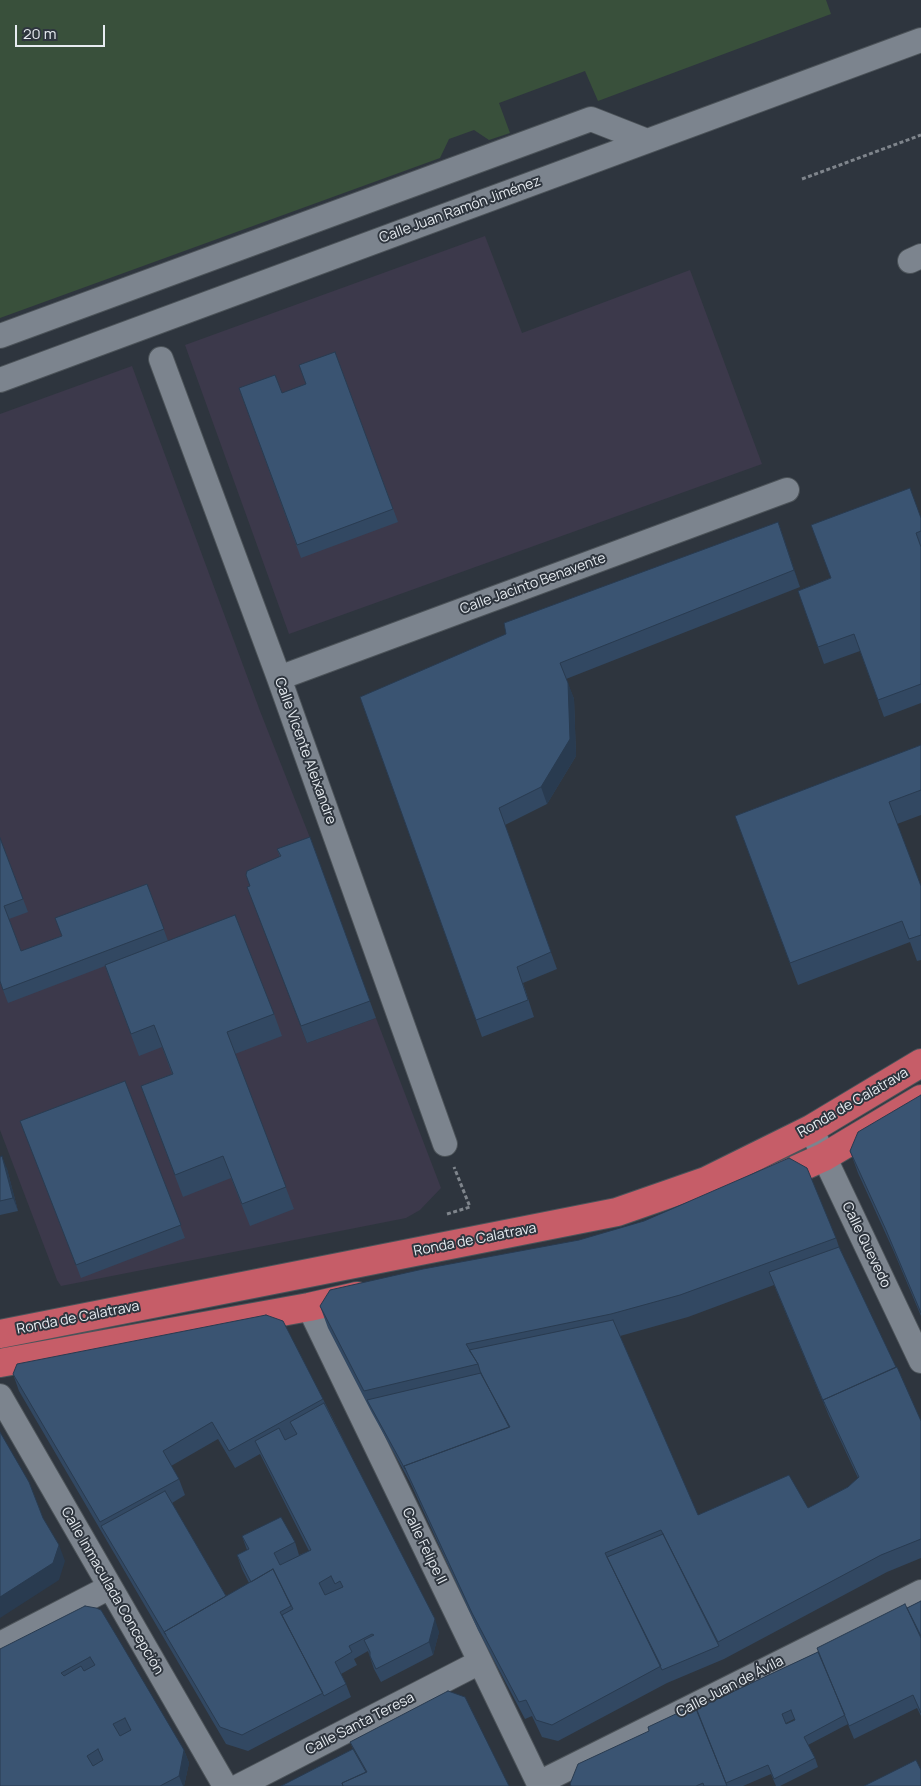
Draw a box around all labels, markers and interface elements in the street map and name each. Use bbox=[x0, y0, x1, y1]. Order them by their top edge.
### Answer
scale bar bbox=[18, 15, 108, 47]
text: 20 m bbox=[23, 23, 56, 44]
street label: Calle Juan Ramón Jiménez bbox=[377, 173, 543, 247]
street label: Calle Jacinto Benavente bbox=[458, 550, 608, 618]
street label: Calle Vicente Aleixandre bbox=[271, 675, 339, 827]
street label: Ronda de Calatrava bbox=[795, 1065, 911, 1141]
street label: Calle Quevedo bbox=[838, 1199, 894, 1291]
street label: Ronda de Calatrava bbox=[412, 1220, 538, 1260]
street label: Ronda de Calatrava bbox=[15, 1298, 141, 1338]
street label: Calle Inmaculada Concepción bbox=[57, 1504, 167, 1678]
street label: Calle Felipe II bbox=[398, 1505, 450, 1587]
street label: Calle Juan de Ávila bbox=[674, 1653, 786, 1721]
street label: Calle Santa Teresa bbox=[303, 1689, 417, 1759]

